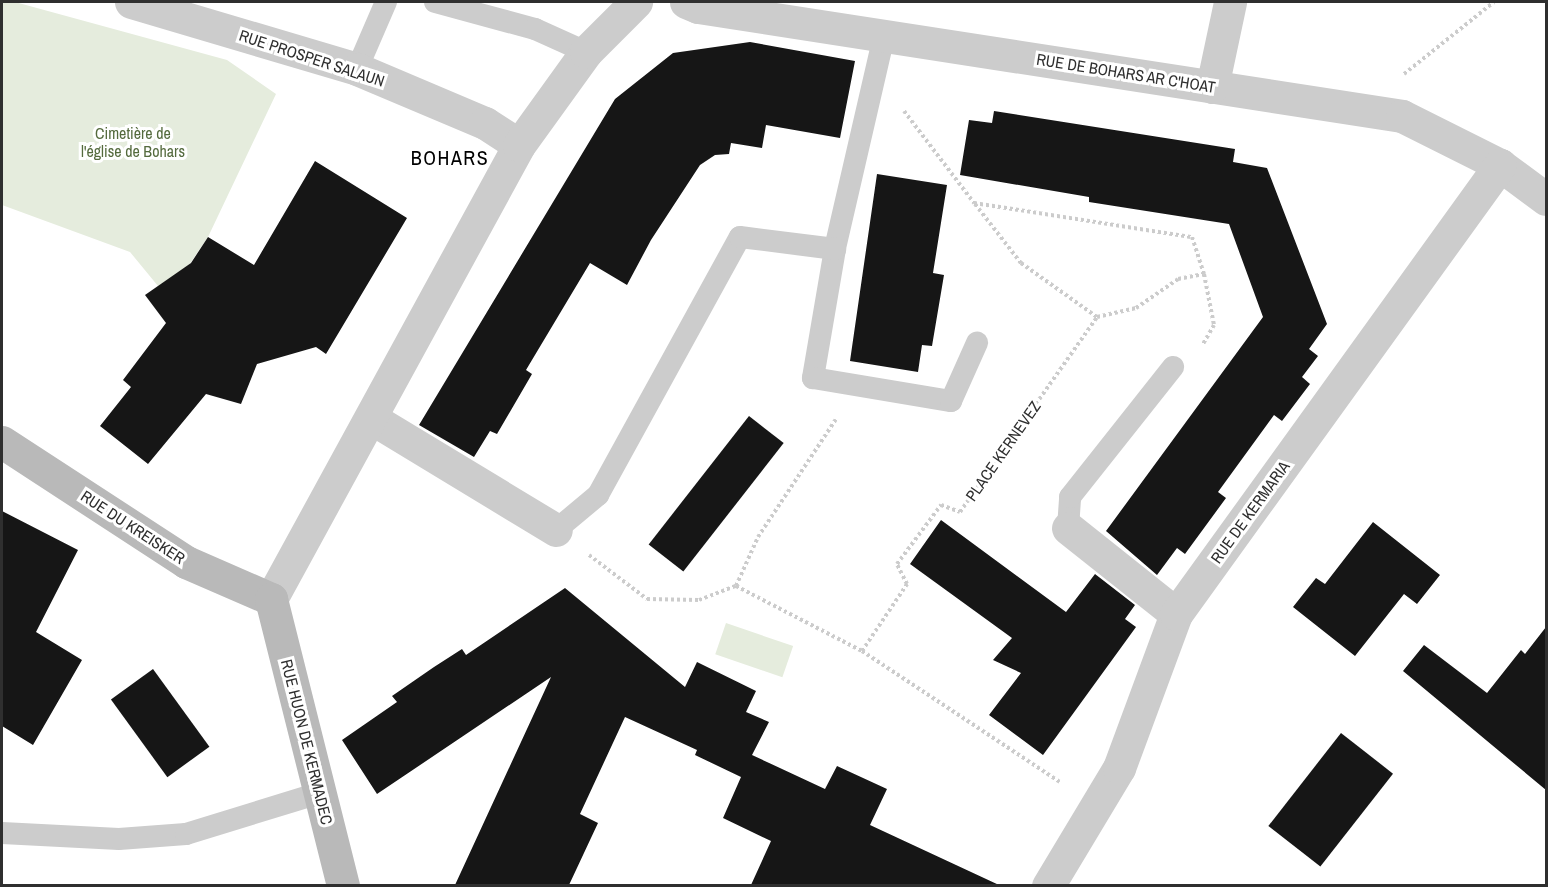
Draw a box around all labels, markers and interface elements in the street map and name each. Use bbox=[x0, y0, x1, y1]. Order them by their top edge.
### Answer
street label: RUE PROSPER SALAUN bbox=[237, 25, 387, 91]
street label: RUE DE BOHARS AR C'HOAT bbox=[1035, 49, 1217, 97]
park label: Cimetière de l'église de Bohars bbox=[81, 123, 185, 161]
district label: BOHARS bbox=[411, 145, 489, 169]
street label: PLACE KERNEVEZ bbox=[961, 397, 1045, 505]
street label: RUE DE KERMARIA bbox=[1206, 457, 1294, 567]
street label: RUE DU KREISKER bbox=[77, 486, 189, 568]
street label: RUE HUON DE KERMADEC bbox=[277, 657, 337, 827]

